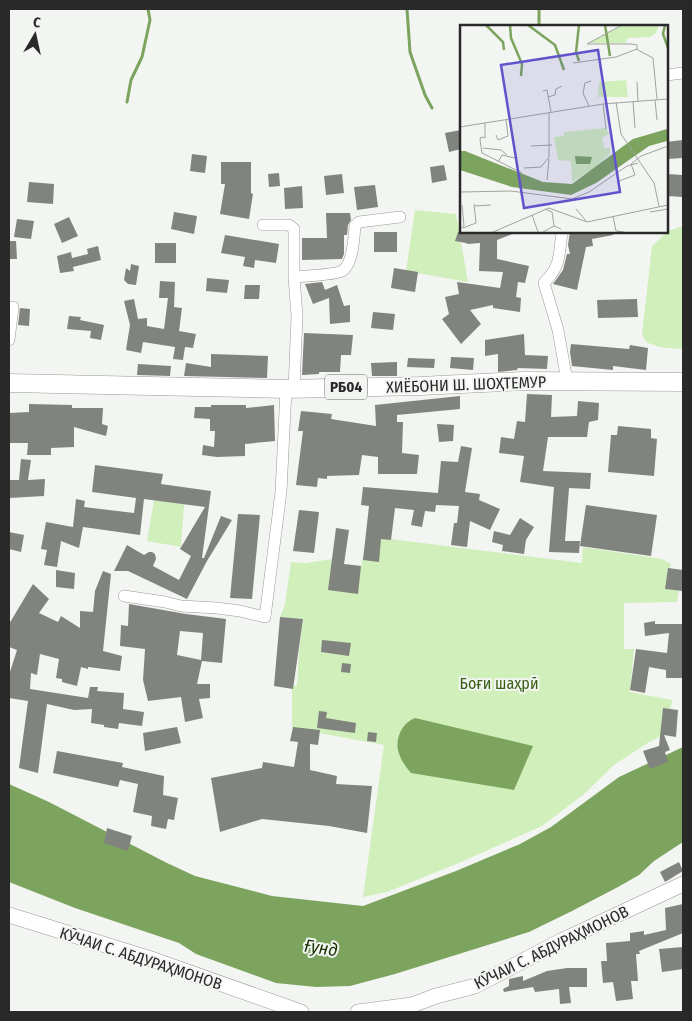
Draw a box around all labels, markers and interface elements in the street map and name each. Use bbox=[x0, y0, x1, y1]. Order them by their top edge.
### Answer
north arrow bbox=[10, 10, 60, 60]
text: С bbox=[32, 14, 43, 32]
inset map bbox=[460, 25, 667, 232]
street label: ХИЁБОНИ Ш. ШОҲТЕМУР bbox=[386, 372, 546, 397]
road number: РБ04 bbox=[325, 374, 367, 400]
park label: Боғи шаҳрӣ bbox=[460, 674, 538, 693]
street label: КӮЧАИ С. АБДУРАҲМОНОВ bbox=[471, 902, 632, 993]
street label: КӮЧАИ С. АБДУРАҲМОНОВ bbox=[57, 923, 225, 994]
water label: Ғунд bbox=[303, 935, 339, 961]

